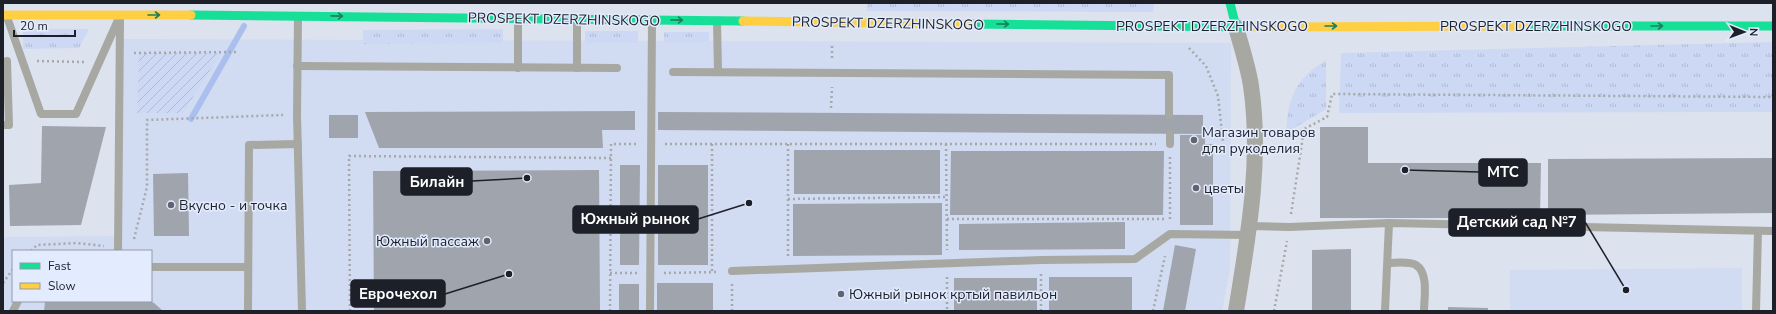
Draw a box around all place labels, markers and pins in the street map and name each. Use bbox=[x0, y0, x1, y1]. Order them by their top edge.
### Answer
place label: Магазин товаров для рукоделия bbox=[1202, 123, 1316, 158]
marker: Магазин товаров для рукоделия bbox=[1189, 135, 1199, 145]
callout: МТС bbox=[1479, 159, 1527, 186]
callout: Билайн bbox=[401, 168, 472, 195]
place label: цветы bbox=[1204, 179, 1244, 198]
marker: цветы bbox=[1191, 183, 1201, 193]
place label: Вкусно - и точка bbox=[179, 196, 288, 215]
marker: Вкусно - и точка bbox=[166, 200, 176, 210]
callout: Южный рынок bbox=[573, 206, 698, 233]
callout: Детский сад №7 bbox=[1449, 209, 1585, 236]
place label: Южный пассаж bbox=[376, 232, 479, 251]
marker: Южный пассаж bbox=[482, 236, 492, 246]
callout: Еврочехол bbox=[351, 280, 445, 307]
place label: Южный рынок кртый павильон bbox=[849, 285, 1057, 304]
marker: Южный рынок кртый павильон bbox=[836, 289, 846, 299]

